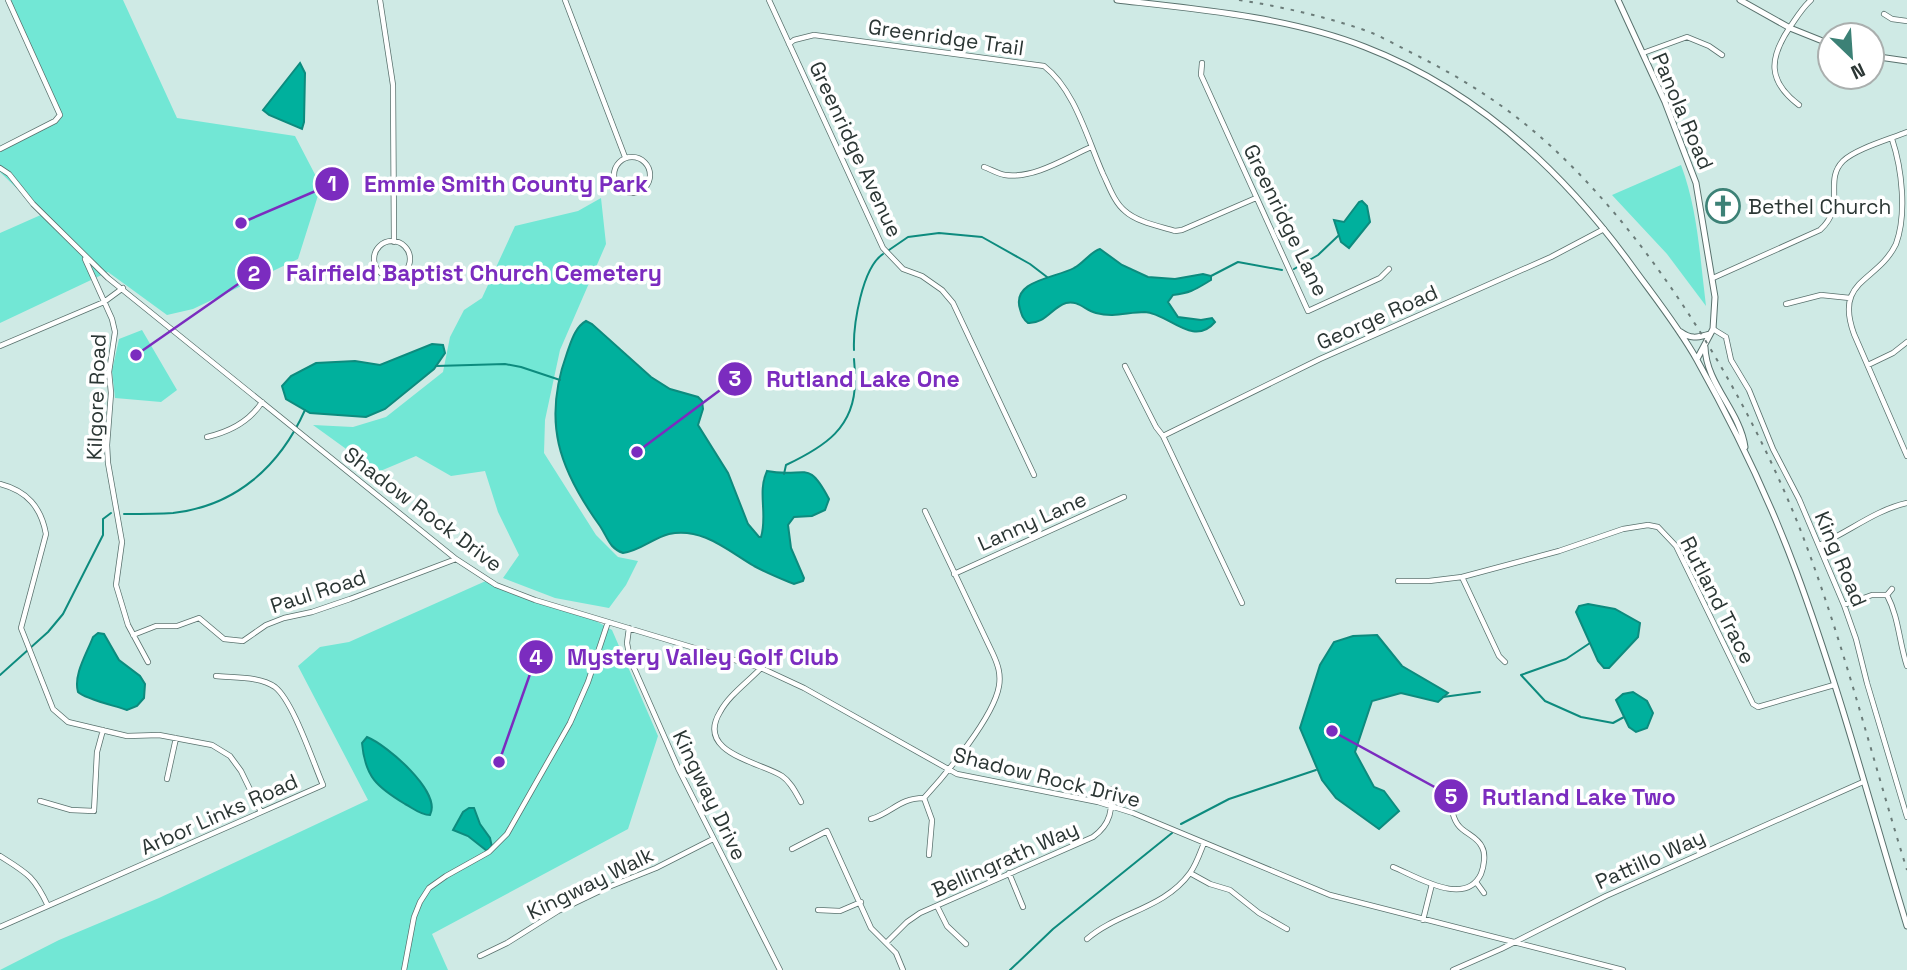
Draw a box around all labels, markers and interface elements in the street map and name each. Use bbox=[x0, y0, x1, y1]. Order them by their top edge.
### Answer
street label: Greenridge Trail bbox=[866, 13, 1026, 61]
north arrow bbox=[1816, 21, 1886, 91]
street label: Panola Road bbox=[1646, 48, 1720, 174]
street label: Greenridge Avenue bbox=[803, 57, 909, 241]
text: N bbox=[1847, 57, 1869, 85]
street label: Greenridge Lane bbox=[1238, 140, 1334, 300]
callout: Emmie Smith County Park bbox=[315, 162, 662, 206]
text: Emmie Smith County Park bbox=[364, 169, 648, 199]
text: 1 bbox=[327, 170, 337, 197]
church icon: Bethel Church bbox=[1704, 187, 1742, 225]
place label: Bethel Church bbox=[1748, 193, 1891, 220]
callout: Fairfield Baptist Church Cemetery bbox=[237, 251, 676, 295]
text: Fairfield Baptist Church Cemetery bbox=[286, 258, 662, 288]
text: 2 bbox=[248, 260, 260, 287]
street label: George Road bbox=[1312, 278, 1442, 356]
street label: Kilgore Road bbox=[80, 333, 112, 461]
callout: Rutland Lake One bbox=[718, 357, 974, 401]
text: Rutland Lake One bbox=[766, 364, 960, 394]
text: 3 bbox=[729, 365, 741, 392]
street label: Shadow Rock Drive bbox=[338, 440, 508, 578]
street label: Lanny Lane bbox=[973, 485, 1091, 557]
street label: King Road bbox=[1809, 507, 1873, 611]
street label: Rutland Trace bbox=[1674, 532, 1762, 668]
street label: Paul Road bbox=[267, 563, 369, 619]
callout: Mystery Valley Golf Club bbox=[518, 635, 853, 679]
text: Mystery Valley Golf Club bbox=[567, 642, 839, 672]
text: 4 bbox=[529, 644, 543, 671]
street label: Kingway Drive bbox=[667, 726, 753, 864]
street label: Shadow Rock Drive bbox=[951, 741, 1143, 813]
street label: Arbor Links Road bbox=[136, 767, 302, 861]
callout: Rutland Lake Two bbox=[1433, 774, 1691, 818]
text: Rutland Lake Two bbox=[1482, 782, 1676, 812]
text: 5 bbox=[1445, 783, 1457, 810]
street label: Bellingrath Way bbox=[927, 815, 1083, 903]
street label: Pattillo Way bbox=[1591, 823, 1709, 895]
street label: Kingway Walk bbox=[522, 841, 658, 925]

